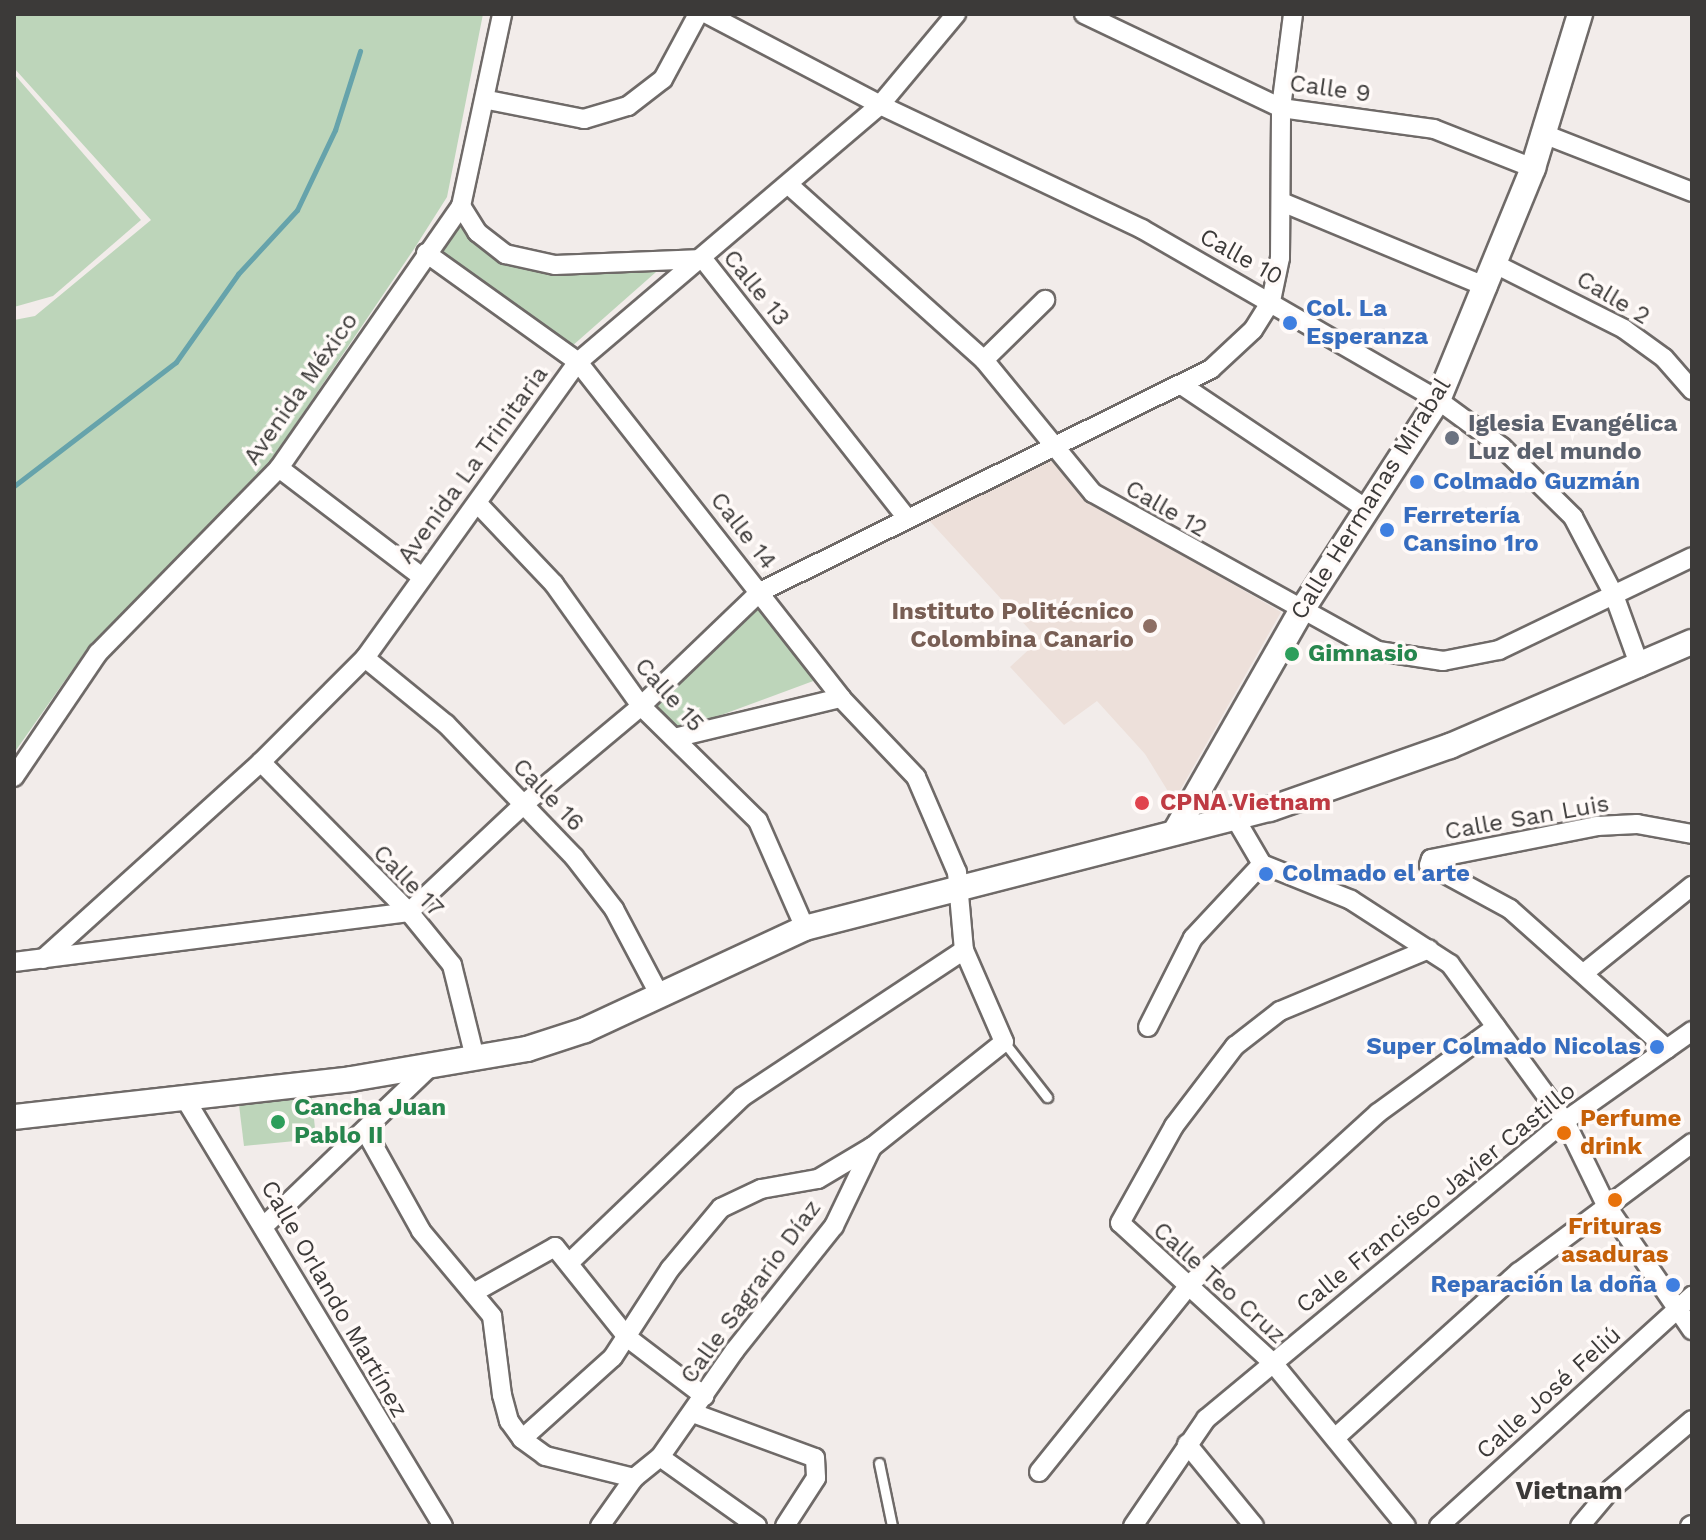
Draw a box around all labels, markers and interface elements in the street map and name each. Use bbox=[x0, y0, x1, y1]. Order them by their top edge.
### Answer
street label: Calle 9 bbox=[1288, 69, 1372, 109]
street label: Calle 10 bbox=[1194, 222, 1288, 292]
street label: Calle 13 bbox=[716, 244, 796, 332]
street label: Calle 2 bbox=[1571, 265, 1655, 331]
place label: Col. La Esperanza bbox=[1306, 295, 1428, 351]
street label: Avenida México bbox=[238, 307, 364, 471]
marker: Col. La Esperanza bbox=[1281, 314, 1299, 332]
street label: Avenida La Trinitaria bbox=[391, 360, 555, 570]
street label: Calle Hermanas Mirabal bbox=[1285, 373, 1457, 625]
place label: Iglesia Evangélica Luz del mundo bbox=[1468, 410, 1678, 466]
marker: Iglesia Evangélica Luz del mundo bbox=[1443, 429, 1461, 447]
place label: Colmado Guzmán bbox=[1433, 468, 1640, 496]
marker: Colmado Guzmán bbox=[1408, 473, 1426, 491]
street label: Calle 12 bbox=[1120, 474, 1212, 544]
street label: Calle 14 bbox=[704, 486, 782, 576]
place label: Ferretería Cansino 1ro bbox=[1403, 502, 1539, 558]
marker: Ferretería Cansino 1ro bbox=[1378, 521, 1396, 539]
place label: Instituto Politécnico Colombina Canario bbox=[891, 598, 1134, 654]
marker: Instituto Politécnico Colombina Canario bbox=[1141, 617, 1159, 635]
place label: Gimnasio bbox=[1308, 640, 1418, 668]
marker: Gimnasio bbox=[1283, 645, 1301, 663]
street label: Calle 15 bbox=[628, 652, 710, 738]
street label: Calle 16 bbox=[506, 752, 590, 838]
place label: CPNA Vietnam bbox=[1160, 789, 1332, 817]
street label: Calle San Luis bbox=[1443, 789, 1611, 847]
marker: CPNA Vietnam bbox=[1131, 792, 1153, 814]
street label: Calle 17 bbox=[367, 839, 449, 923]
place label: Colmado el arte bbox=[1282, 860, 1470, 888]
marker: Colmado el arte bbox=[1257, 865, 1275, 883]
place label: Super Colmado Nicolas bbox=[1366, 1033, 1641, 1061]
marker: Super Colmado Nicolas bbox=[1648, 1038, 1666, 1056]
street label: Calle Francisco Javier Castillo bbox=[1290, 1076, 1582, 1320]
place label: Cancha Juan Pablo II bbox=[294, 1094, 447, 1150]
place label: Perfume drink bbox=[1580, 1105, 1681, 1161]
marker: Cancha Juan Pablo II bbox=[269, 1113, 287, 1131]
marker: Perfume drink bbox=[1555, 1124, 1573, 1142]
street label: Calle Orlando Martínez bbox=[254, 1175, 414, 1423]
marker: Frituras asaduras bbox=[1606, 1191, 1624, 1209]
street label: Calle Sagrario Díaz bbox=[675, 1195, 827, 1389]
place label: Frituras asaduras bbox=[1561, 1213, 1669, 1269]
street label: Calle Teo Cruz bbox=[1147, 1216, 1291, 1350]
place label: Reparación la doña bbox=[1430, 1271, 1657, 1299]
marker: Reparación la doña bbox=[1664, 1276, 1682, 1294]
street label: Calle José Feliú bbox=[1471, 1320, 1627, 1466]
district label: Vietnam bbox=[1515, 1475, 1623, 1507]

